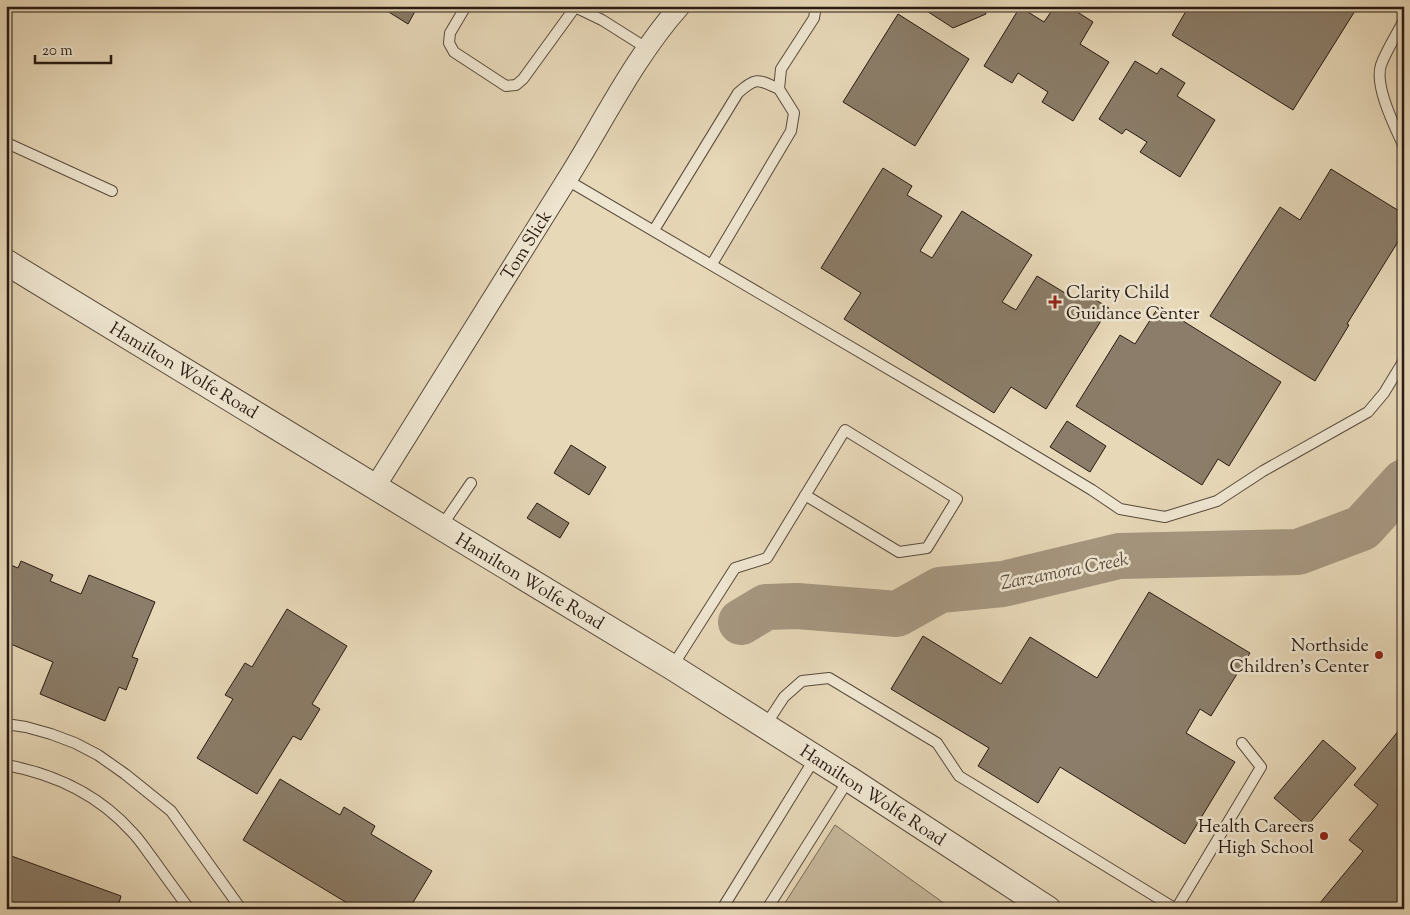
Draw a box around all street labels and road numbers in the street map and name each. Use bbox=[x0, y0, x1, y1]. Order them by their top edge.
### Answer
street label: Tom Slick bbox=[496, 206, 560, 286]
street label: Hamilton Wolfe Road bbox=[104, 317, 262, 426]
street label: Hamilton Wolfe Road bbox=[450, 528, 608, 637]
street label: Hamilton Wolfe Road bbox=[794, 740, 950, 854]

